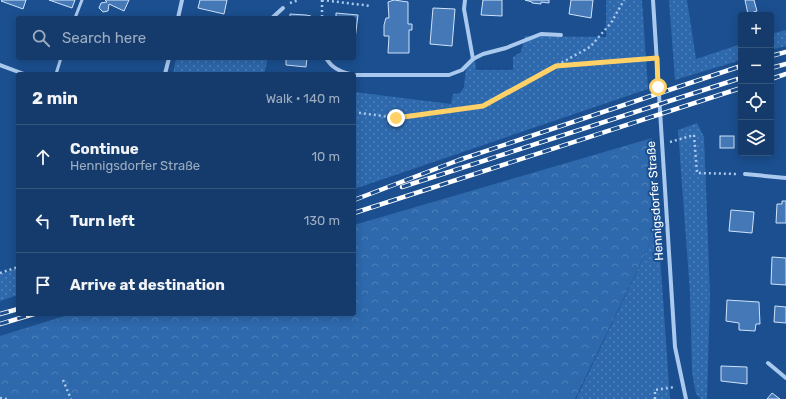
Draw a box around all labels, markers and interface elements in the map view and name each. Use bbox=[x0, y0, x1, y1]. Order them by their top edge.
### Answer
map controls bbox=[738, 12, 774, 156]
button: + bbox=[738, 12, 774, 48]
search box bbox=[16, 16, 356, 60]
icon: search bbox=[30, 27, 52, 49]
text: Search here bbox=[62, 29, 146, 47]
button: − bbox=[738, 48, 774, 84]
route start bbox=[649, 78, 667, 96]
button: locate bbox=[738, 84, 774, 120]
text: 2 min bbox=[32, 88, 78, 108]
text: Walk · 140 m bbox=[266, 91, 340, 106]
route end bbox=[387, 109, 405, 127]
button: layers bbox=[738, 120, 774, 156]
text: Continue bbox=[70, 140, 139, 158]
street label: Hennigsdorfer Straße bbox=[644, 140, 666, 261]
icon: ahead bbox=[32, 146, 54, 168]
text: 10 m bbox=[311, 149, 340, 164]
text: Hennigsdorfer Straße bbox=[70, 158, 200, 173]
icon: left bbox=[32, 210, 54, 232]
text: Turn left bbox=[70, 212, 135, 230]
text: 130 m bbox=[304, 213, 340, 228]
icon: arrive bbox=[32, 274, 54, 296]
text: Arrive at destination bbox=[70, 276, 225, 294]

